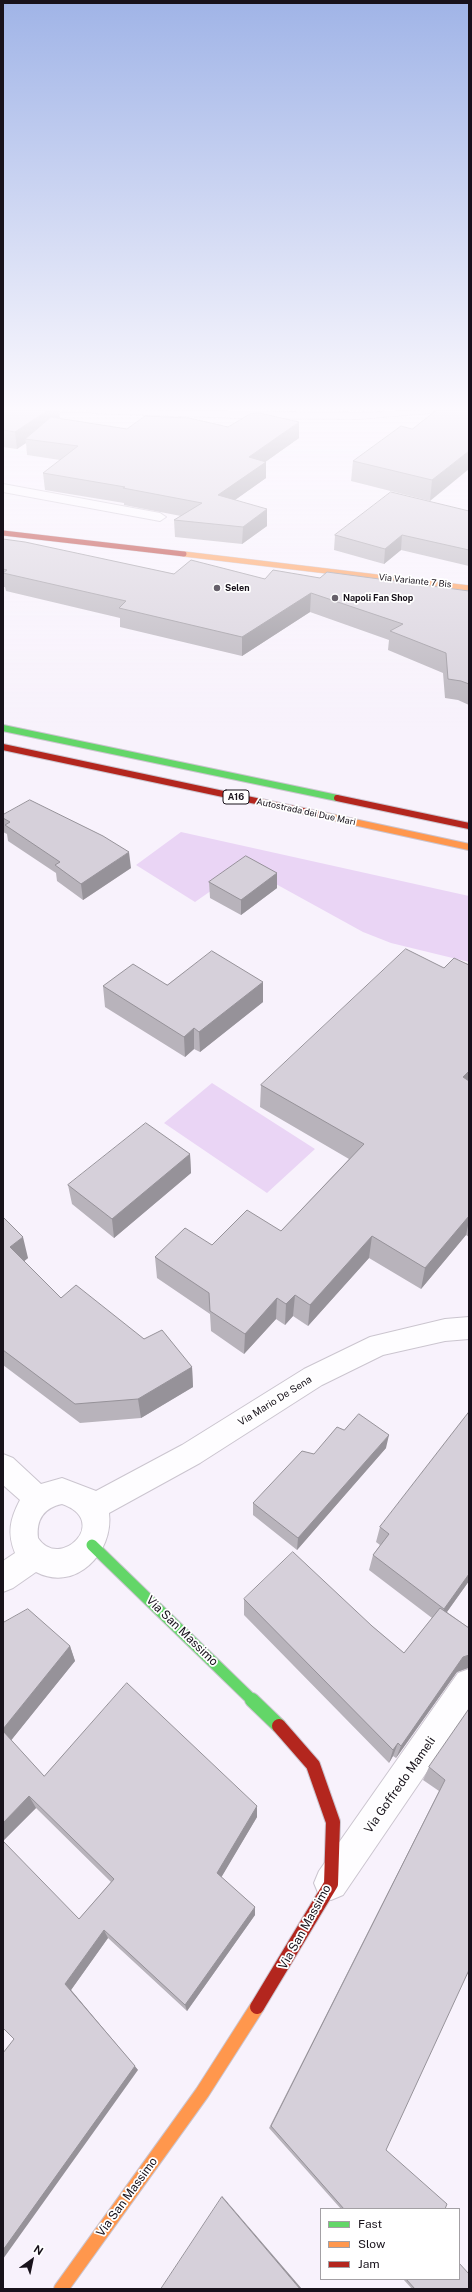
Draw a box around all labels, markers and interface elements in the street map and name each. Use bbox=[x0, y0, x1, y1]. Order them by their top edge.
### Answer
street label: Via Variante 7 Bis bbox=[378, 572, 452, 590]
marker: Selen bbox=[212, 583, 222, 593]
place label: Selen bbox=[225, 583, 250, 593]
marker: Napoli Fan Shop bbox=[330, 593, 340, 603]
place label: Napoli Fan Shop bbox=[343, 593, 413, 603]
road number: A16 bbox=[223, 790, 249, 804]
street label: Autostrada dei Due Mari bbox=[255, 796, 357, 828]
street label: Via Mario De Sena bbox=[236, 1373, 314, 1429]
street label: Via San Massimo bbox=[143, 1593, 221, 1669]
street label: Via Goffredo Mameli bbox=[361, 1734, 439, 1836]
street label: Via San Massimo bbox=[276, 1882, 334, 1972]
street label: Via San Massimo bbox=[93, 2155, 161, 2239]
legend bbox=[320, 2208, 460, 2280]
text: Fast bbox=[358, 2217, 382, 2231]
text: Slow bbox=[358, 2237, 385, 2251]
north arrow bbox=[12, 2240, 52, 2280]
text: N bbox=[32, 2243, 45, 2257]
text: Jam bbox=[358, 2257, 380, 2271]

